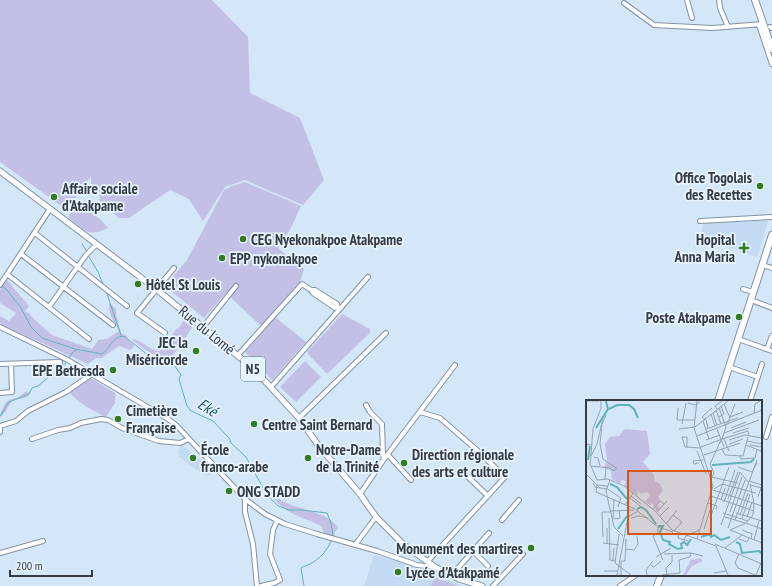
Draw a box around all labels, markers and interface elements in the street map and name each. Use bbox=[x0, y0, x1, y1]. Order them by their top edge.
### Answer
place label: Office Togolais des Recettes bbox=[675, 168, 752, 204]
place label: Affaire sociale d'Atakpame bbox=[61, 179, 138, 215]
marker: Office Togolais des Recettes bbox=[755, 181, 765, 191]
marker: Affaire sociale d'Atakpame bbox=[49, 192, 59, 202]
place label: CEG Nyekonakpoe Atakpame bbox=[251, 230, 403, 249]
place label: Hopital Anna Maria bbox=[674, 230, 735, 266]
marker: CEG Nyekonakpoe Atakpame bbox=[238, 234, 248, 244]
marker: Hopital Anna Maria bbox=[738, 242, 750, 254]
place label: EPP nykonakpoe bbox=[230, 249, 318, 268]
marker: EPP nykonakpoe bbox=[217, 253, 227, 263]
place label: Hôtel St Louis bbox=[146, 275, 220, 294]
marker: Hôtel St Louis bbox=[133, 279, 143, 289]
street label: Rue du Lomé bbox=[175, 301, 239, 359]
place label: Poste Atakpame bbox=[646, 308, 731, 327]
marker: Poste Atakpame bbox=[734, 312, 744, 322]
place label: JEC la Miséricorde bbox=[126, 333, 188, 369]
marker: JEC la Miséricorde bbox=[191, 346, 201, 356]
road number: N5 bbox=[241, 357, 265, 381]
place label: EPE Bethesda bbox=[32, 361, 105, 380]
marker: EPE Bethesda bbox=[108, 365, 118, 375]
water label: Eké bbox=[194, 393, 223, 421]
inset map bbox=[586, 400, 762, 576]
place label: Cimetière Française bbox=[126, 401, 178, 437]
marker: Cimetière Française bbox=[113, 414, 123, 424]
place label: Centre Saint Bernard bbox=[262, 415, 373, 434]
marker: Centre Saint Bernard bbox=[249, 419, 259, 429]
place label: École franco-arabe bbox=[201, 440, 268, 476]
place label: Notre-Dame de la Trinité bbox=[316, 440, 381, 476]
place label: Direction régionale des arts et culture bbox=[412, 445, 514, 481]
marker: École franco-arabe bbox=[188, 453, 198, 463]
marker: Notre-Dame de la Trinité bbox=[303, 453, 313, 463]
marker: Direction régionale des arts et culture bbox=[399, 458, 409, 468]
place label: ONG STADD bbox=[237, 482, 300, 501]
marker: ONG STADD bbox=[224, 486, 234, 496]
place label: Monument des martires bbox=[396, 539, 523, 558]
marker: Monument des martires bbox=[526, 543, 536, 553]
scale bar bbox=[10, 552, 92, 578]
text: 200 m bbox=[16, 558, 43, 573]
place label: Lycée d'Atakpamé bbox=[406, 563, 500, 582]
marker: Lycée d'Atakpamé bbox=[393, 567, 403, 577]

